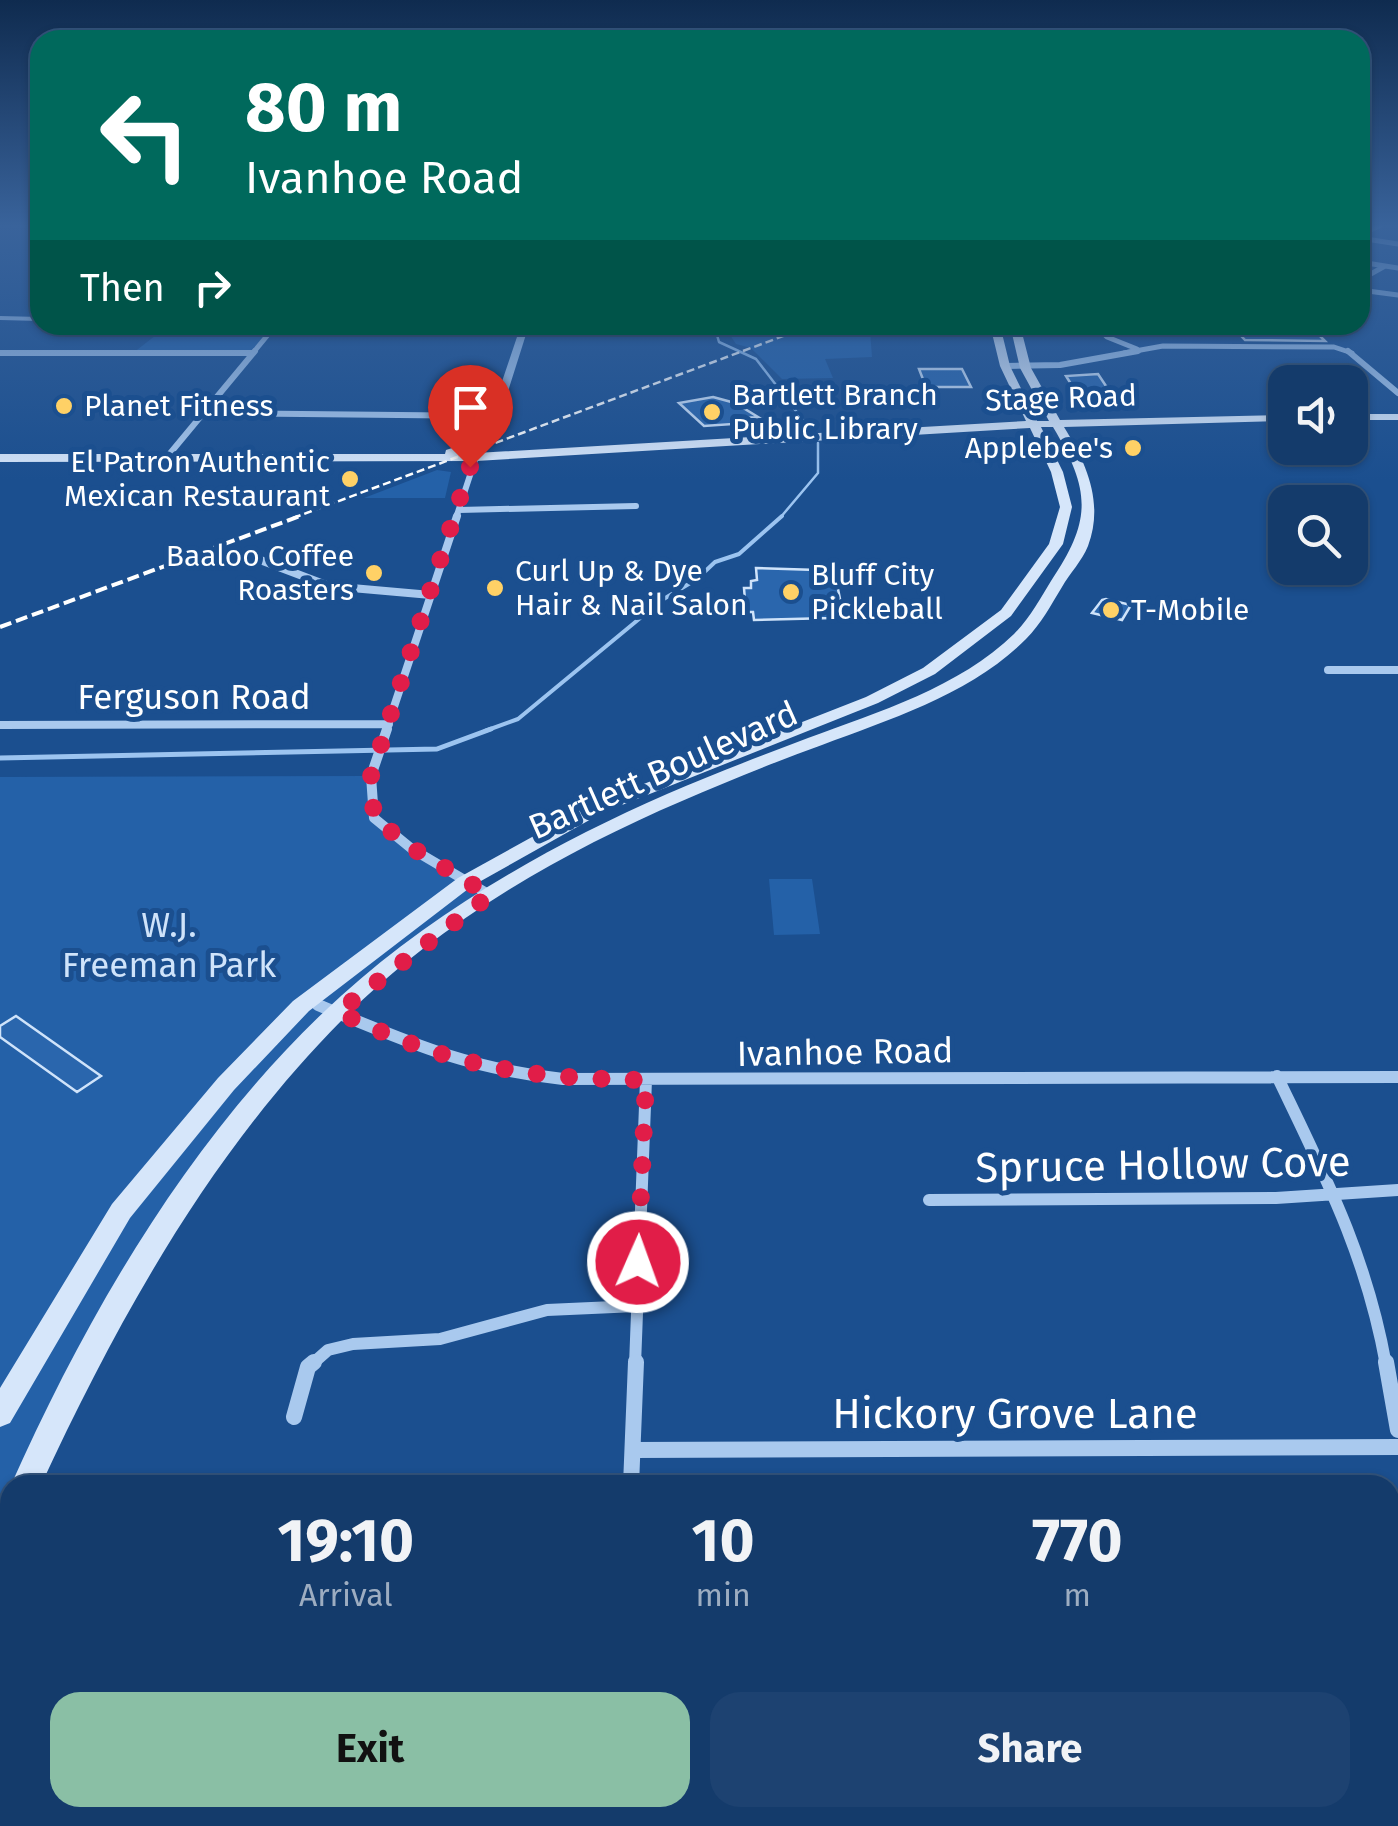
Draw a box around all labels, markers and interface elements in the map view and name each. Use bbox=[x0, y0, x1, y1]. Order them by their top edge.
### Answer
text: 80 m bbox=[245, 66, 402, 150]
icon: left bbox=[80, 70, 210, 200]
text: Ivanhoe Road bbox=[245, 151, 523, 205]
icon: right bbox=[185, 260, 240, 315]
text: Then bbox=[80, 265, 165, 311]
pin bbox=[428, 365, 513, 468]
map controls bbox=[1268, 365, 1368, 585]
button: sound bbox=[1268, 365, 1368, 465]
place label: Bartlett Branch Public Library bbox=[732, 377, 938, 447]
street label: Stage Road bbox=[985, 377, 1137, 419]
icon: arrive bbox=[443, 380, 498, 435]
place label: Planet Fitness bbox=[84, 388, 273, 424]
marker: Planet Fitness bbox=[53, 395, 75, 417]
marker: Bartlett Branch Public Library bbox=[701, 401, 723, 423]
place label: Applebee's bbox=[965, 430, 1113, 466]
marker: Applebee's bbox=[1122, 437, 1144, 459]
place label: El Patron Authentic Mexican Restaurant bbox=[64, 444, 330, 514]
marker: El Patron Authentic Mexican Restaurant bbox=[339, 468, 361, 490]
button: search bbox=[1268, 485, 1368, 585]
place label: Baaloo Coffee Roasters bbox=[166, 538, 354, 608]
place label: Curl Up & Dye Hair & Nail Salon bbox=[515, 553, 748, 623]
place label: Bluff City Pickleball bbox=[811, 557, 943, 627]
marker: Baaloo Coffee Roasters bbox=[363, 562, 385, 584]
marker: Curl Up & Dye Hair & Nail Salon bbox=[484, 577, 506, 599]
marker: Bluff City Pickleball bbox=[780, 581, 802, 603]
place label: T-Mobile bbox=[1131, 592, 1249, 628]
marker: T-Mobile bbox=[1100, 599, 1122, 621]
street label: Ferguson Road bbox=[77, 676, 311, 718]
street label: Bartlett Boulevard bbox=[522, 692, 804, 848]
park label: W.J. Freeman Park bbox=[62, 904, 276, 986]
street label: Ivanhoe Road bbox=[736, 1029, 954, 1075]
street label: Spruce Hollow Cove bbox=[975, 1137, 1351, 1193]
position arrow bbox=[586, 1210, 690, 1314]
street label: Hickory Grove Lane bbox=[832, 1389, 1198, 1439]
text: 19:10 bbox=[277, 1505, 414, 1577]
text: 10 bbox=[692, 1505, 755, 1577]
text: 770 bbox=[1032, 1505, 1123, 1577]
text: Arrival bbox=[299, 1576, 393, 1614]
text: min bbox=[695, 1576, 751, 1614]
text: m bbox=[1064, 1576, 1091, 1614]
button: Exit bbox=[50, 1692, 690, 1807]
button: Share bbox=[710, 1692, 1350, 1807]

